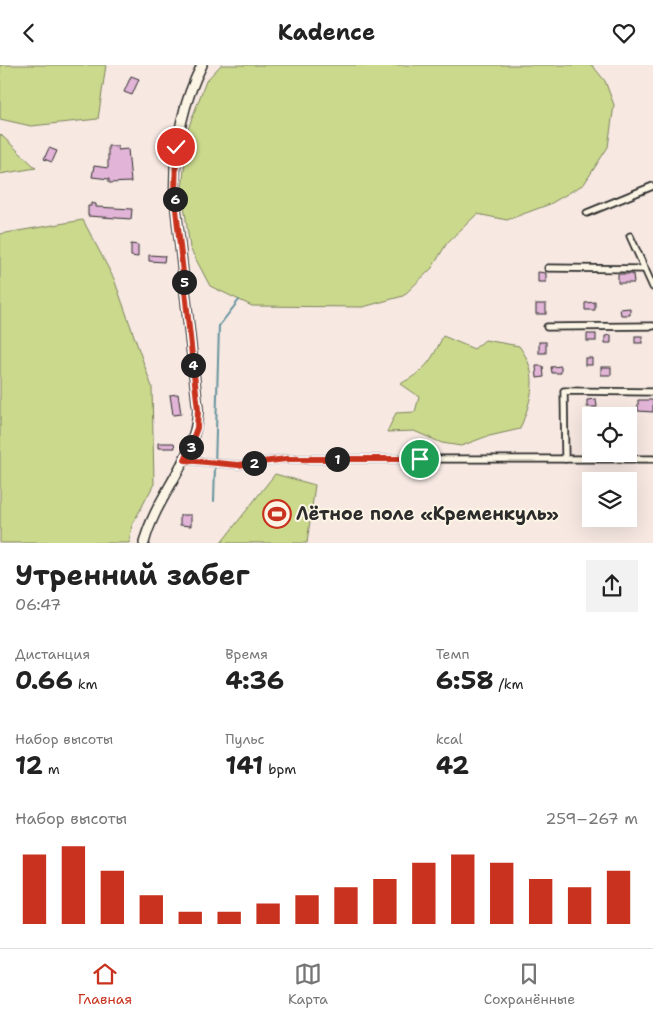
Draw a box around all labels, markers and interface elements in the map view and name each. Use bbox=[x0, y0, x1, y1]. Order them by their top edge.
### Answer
text: Kadence bbox=[278, 18, 375, 47]
icon: back bbox=[15, 19, 43, 47]
icon: heart bbox=[610, 19, 638, 47]
pin bbox=[155, 126, 197, 168]
icon: check bbox=[162, 133, 190, 161]
pin: 6 bbox=[162, 187, 188, 211]
text: 6 bbox=[171, 190, 180, 208]
pin: 5 bbox=[172, 269, 196, 295]
text: 5 bbox=[180, 273, 189, 291]
pin: 4 bbox=[180, 353, 206, 377]
text: 4 bbox=[189, 356, 198, 374]
map controls bbox=[582, 407, 637, 527]
button: locate bbox=[582, 407, 637, 462]
pin: 3 bbox=[178, 435, 204, 459]
text: 3 bbox=[187, 438, 196, 456]
pin bbox=[399, 438, 441, 480]
icon: arrive bbox=[406, 445, 434, 473]
pin: 1 bbox=[324, 447, 350, 471]
text: 1 bbox=[334, 450, 341, 468]
pin: 2 bbox=[242, 451, 266, 475]
text: 2 bbox=[250, 454, 259, 472]
button: layers bbox=[582, 472, 637, 527]
sports icon: Лётное поле «Кременкуль» bbox=[262, 499, 292, 529]
place label: Лётное поле «Кременкуль» bbox=[296, 502, 559, 526]
text: Утренний забег bbox=[15, 556, 250, 594]
button: share bbox=[586, 560, 638, 612]
text: 06:47 bbox=[15, 594, 61, 615]
text: Дистанция bbox=[15, 645, 90, 663]
text: Время bbox=[225, 645, 268, 663]
text: Темп bbox=[436, 645, 470, 663]
text: 0.66 bbox=[15, 663, 73, 697]
text: 4:36 bbox=[225, 663, 284, 697]
text: 6:58 bbox=[436, 663, 494, 697]
text: km bbox=[73, 675, 97, 693]
text: /km bbox=[494, 675, 524, 693]
text: Набор высоты bbox=[15, 730, 113, 748]
text: Пульс bbox=[225, 730, 265, 748]
text: kcal bbox=[436, 730, 463, 748]
text: 12 bbox=[15, 748, 43, 782]
text: 141 bbox=[225, 748, 263, 782]
text: 42 bbox=[436, 748, 469, 782]
text: m bbox=[43, 760, 60, 778]
text: bpm bbox=[263, 760, 296, 778]
text: Набор высоты bbox=[15, 808, 127, 829]
text: 259–267 m bbox=[545, 808, 638, 829]
tab: Главная bbox=[78, 960, 132, 1008]
tab: Карта bbox=[288, 960, 328, 1008]
tab: Сохранённые bbox=[484, 960, 575, 1008]

